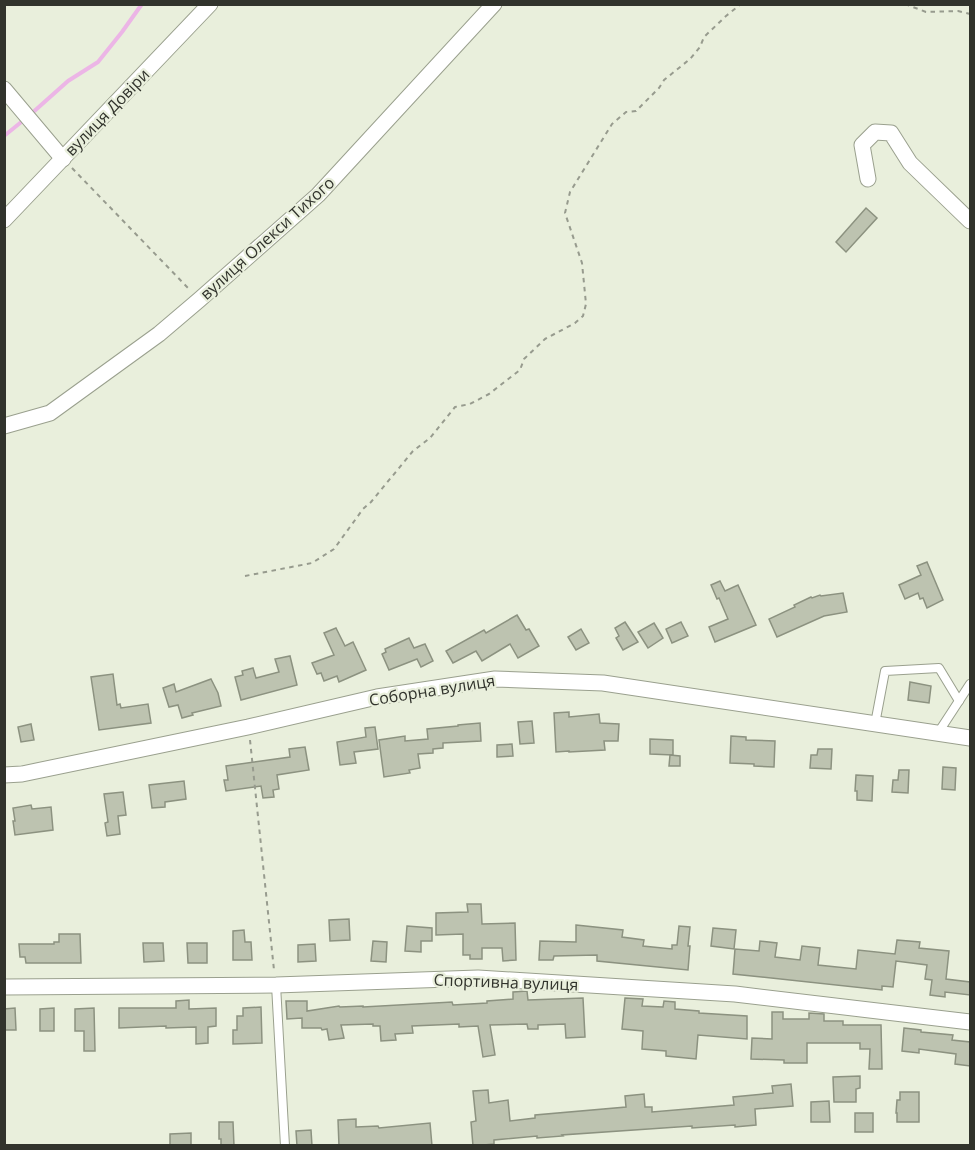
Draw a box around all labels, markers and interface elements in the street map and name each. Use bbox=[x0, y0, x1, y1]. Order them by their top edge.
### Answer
street label: вулиця Довіри bbox=[60, 64, 154, 160]
street label: вулиця Олекси Тихого bbox=[195, 172, 339, 304]
street label: Соборна вулиця bbox=[367, 669, 497, 711]
street label: Спортивна вулиця bbox=[433, 968, 579, 996]

